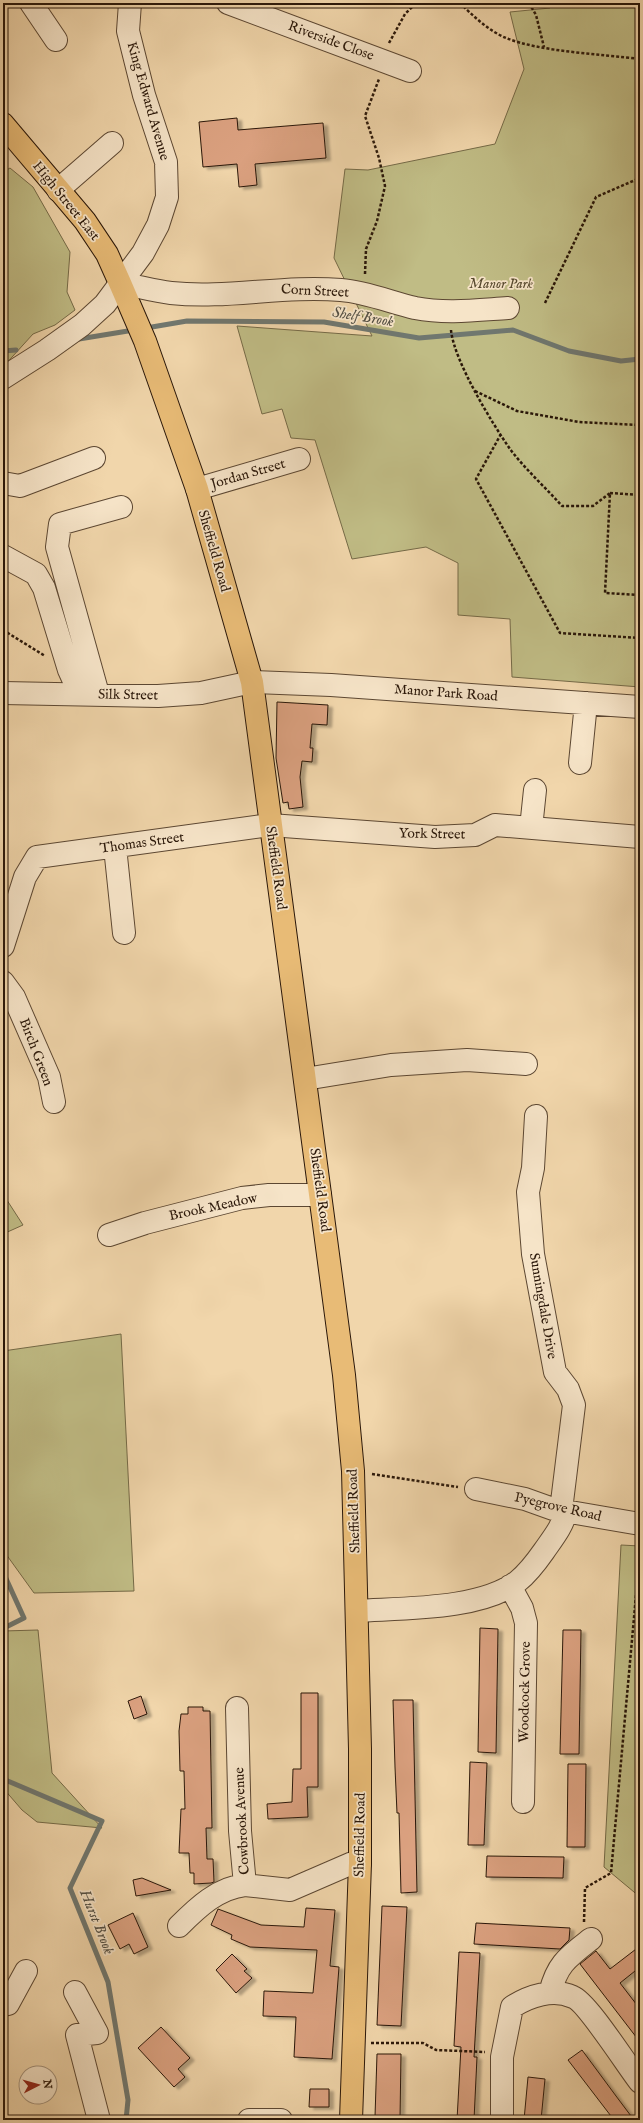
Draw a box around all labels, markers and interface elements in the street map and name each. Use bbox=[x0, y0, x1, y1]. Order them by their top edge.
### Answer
street label: Riverside Close bbox=[286, 17, 377, 65]
street label: King Edward Avenue bbox=[122, 40, 174, 163]
street label: High Street East bbox=[28, 158, 104, 245]
park label: Manor Park bbox=[469, 275, 533, 293]
street label: Corn Street bbox=[281, 280, 350, 302]
water label: Shelf Brook bbox=[331, 303, 395, 331]
street label: Jordan Street bbox=[207, 455, 288, 494]
street label: Sheffield Road bbox=[194, 508, 234, 595]
street label: Manor Park Road bbox=[394, 680, 499, 706]
street label: Silk Street bbox=[98, 685, 158, 705]
street label: York Street bbox=[399, 824, 466, 844]
street label: Sheffield Road bbox=[261, 825, 291, 912]
street label: Thomas Street bbox=[99, 828, 185, 858]
street label: Birch Green bbox=[15, 1016, 57, 1089]
street label: Sheffield Road bbox=[305, 1147, 335, 1234]
street label: Brook Meadow bbox=[167, 1189, 259, 1225]
street label: Sunningdale Drive bbox=[525, 1252, 561, 1361]
street label: Sheffield Road bbox=[344, 1468, 364, 1553]
street label: Pyegrove Road bbox=[513, 1488, 604, 1526]
street label: Woodcock Grove bbox=[515, 1641, 535, 1743]
street label: Cowbrook Avenue bbox=[230, 1766, 254, 1875]
street label: Sheffield Road bbox=[350, 1792, 370, 1877]
water label: Hurst Brook bbox=[75, 1886, 119, 1957]
north arrow bbox=[18, 2065, 58, 2105]
text: N bbox=[39, 2078, 54, 2090]

